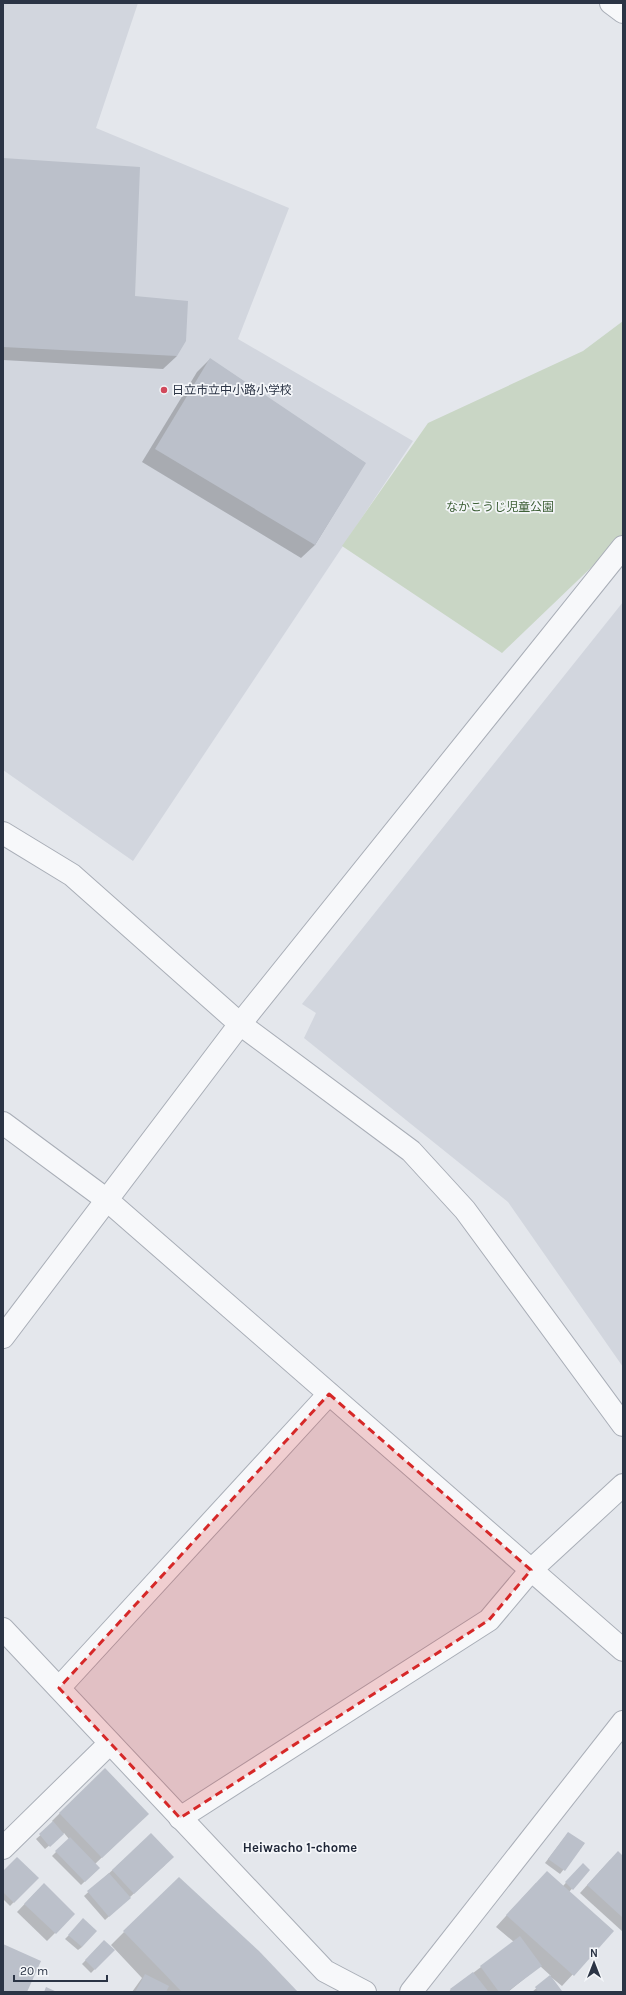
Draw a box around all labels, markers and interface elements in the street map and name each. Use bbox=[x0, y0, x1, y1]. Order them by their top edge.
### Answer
place label: 日立市立中小路小学校 bbox=[172, 383, 292, 397]
marker: 日立市立中小路小学校 bbox=[159, 385, 169, 395]
park label: なかこうじ児童公園 bbox=[446, 500, 554, 514]
district label: Heiwacho 1-chome bbox=[243, 1840, 357, 1855]
north arrow bbox=[574, 1943, 614, 1983]
text: N bbox=[590, 1947, 598, 1960]
scale bar bbox=[14, 1957, 107, 1983]
text: 20 m bbox=[20, 1964, 48, 1978]

